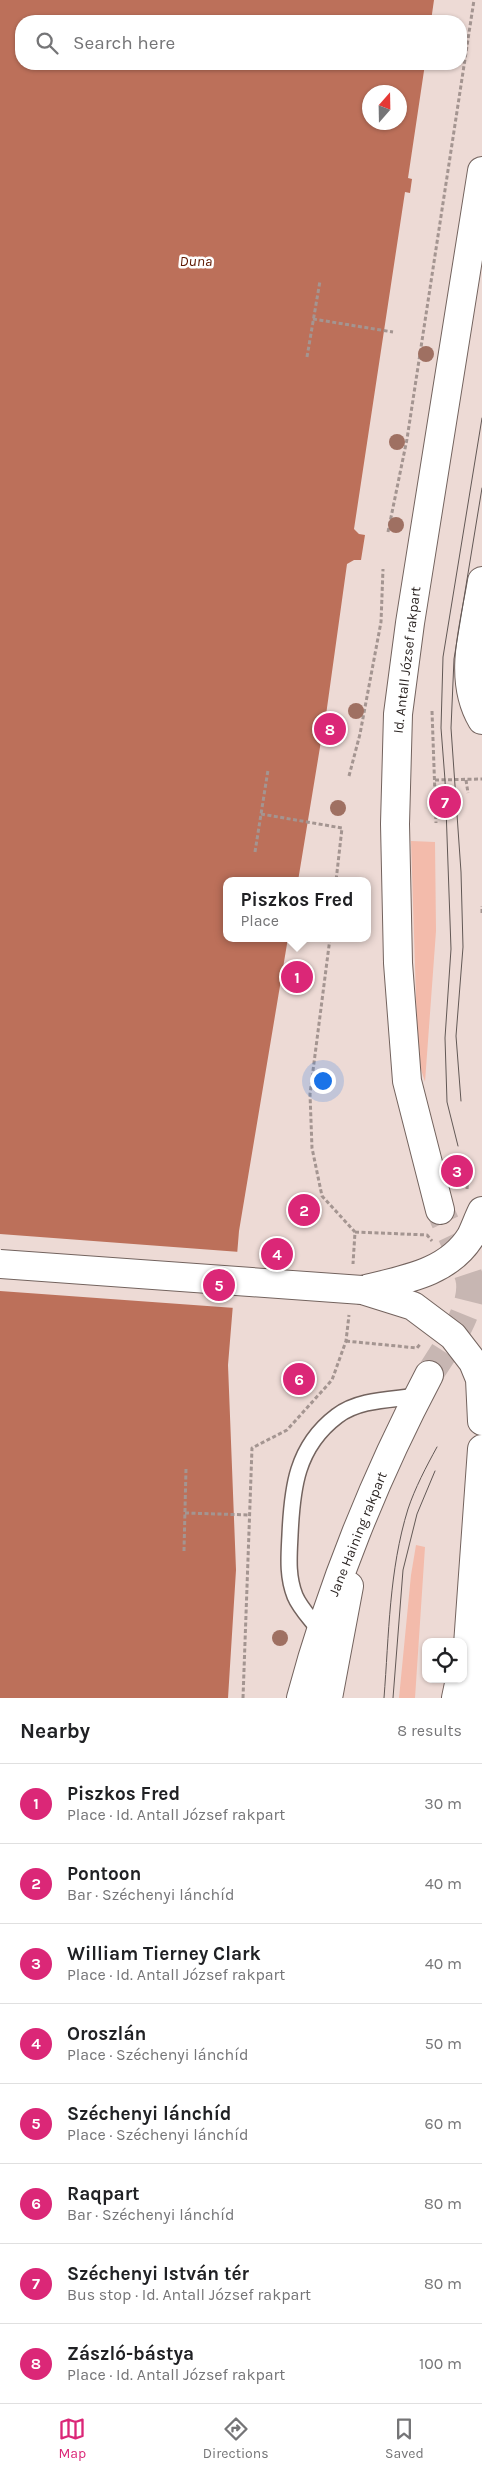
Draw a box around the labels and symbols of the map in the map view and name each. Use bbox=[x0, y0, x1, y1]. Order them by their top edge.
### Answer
north arrow bbox=[362, 85, 407, 130]
water label: Duna bbox=[180, 252, 212, 270]
street label: Id. Antall József rakpart bbox=[390, 585, 424, 735]
pin: 8 bbox=[314, 710, 346, 748]
pin: 7 bbox=[429, 783, 461, 821]
pin: 1 bbox=[281, 958, 313, 996]
your location bbox=[310, 1068, 336, 1094]
pin: 3 bbox=[441, 1152, 473, 1190]
pin: 2 bbox=[288, 1191, 320, 1229]
pin: 4 bbox=[261, 1235, 293, 1273]
pin: 5 bbox=[203, 1266, 235, 1304]
pin: 6 bbox=[283, 1360, 315, 1398]
street label: Jane Haining rakpart bbox=[325, 1469, 391, 1599]

